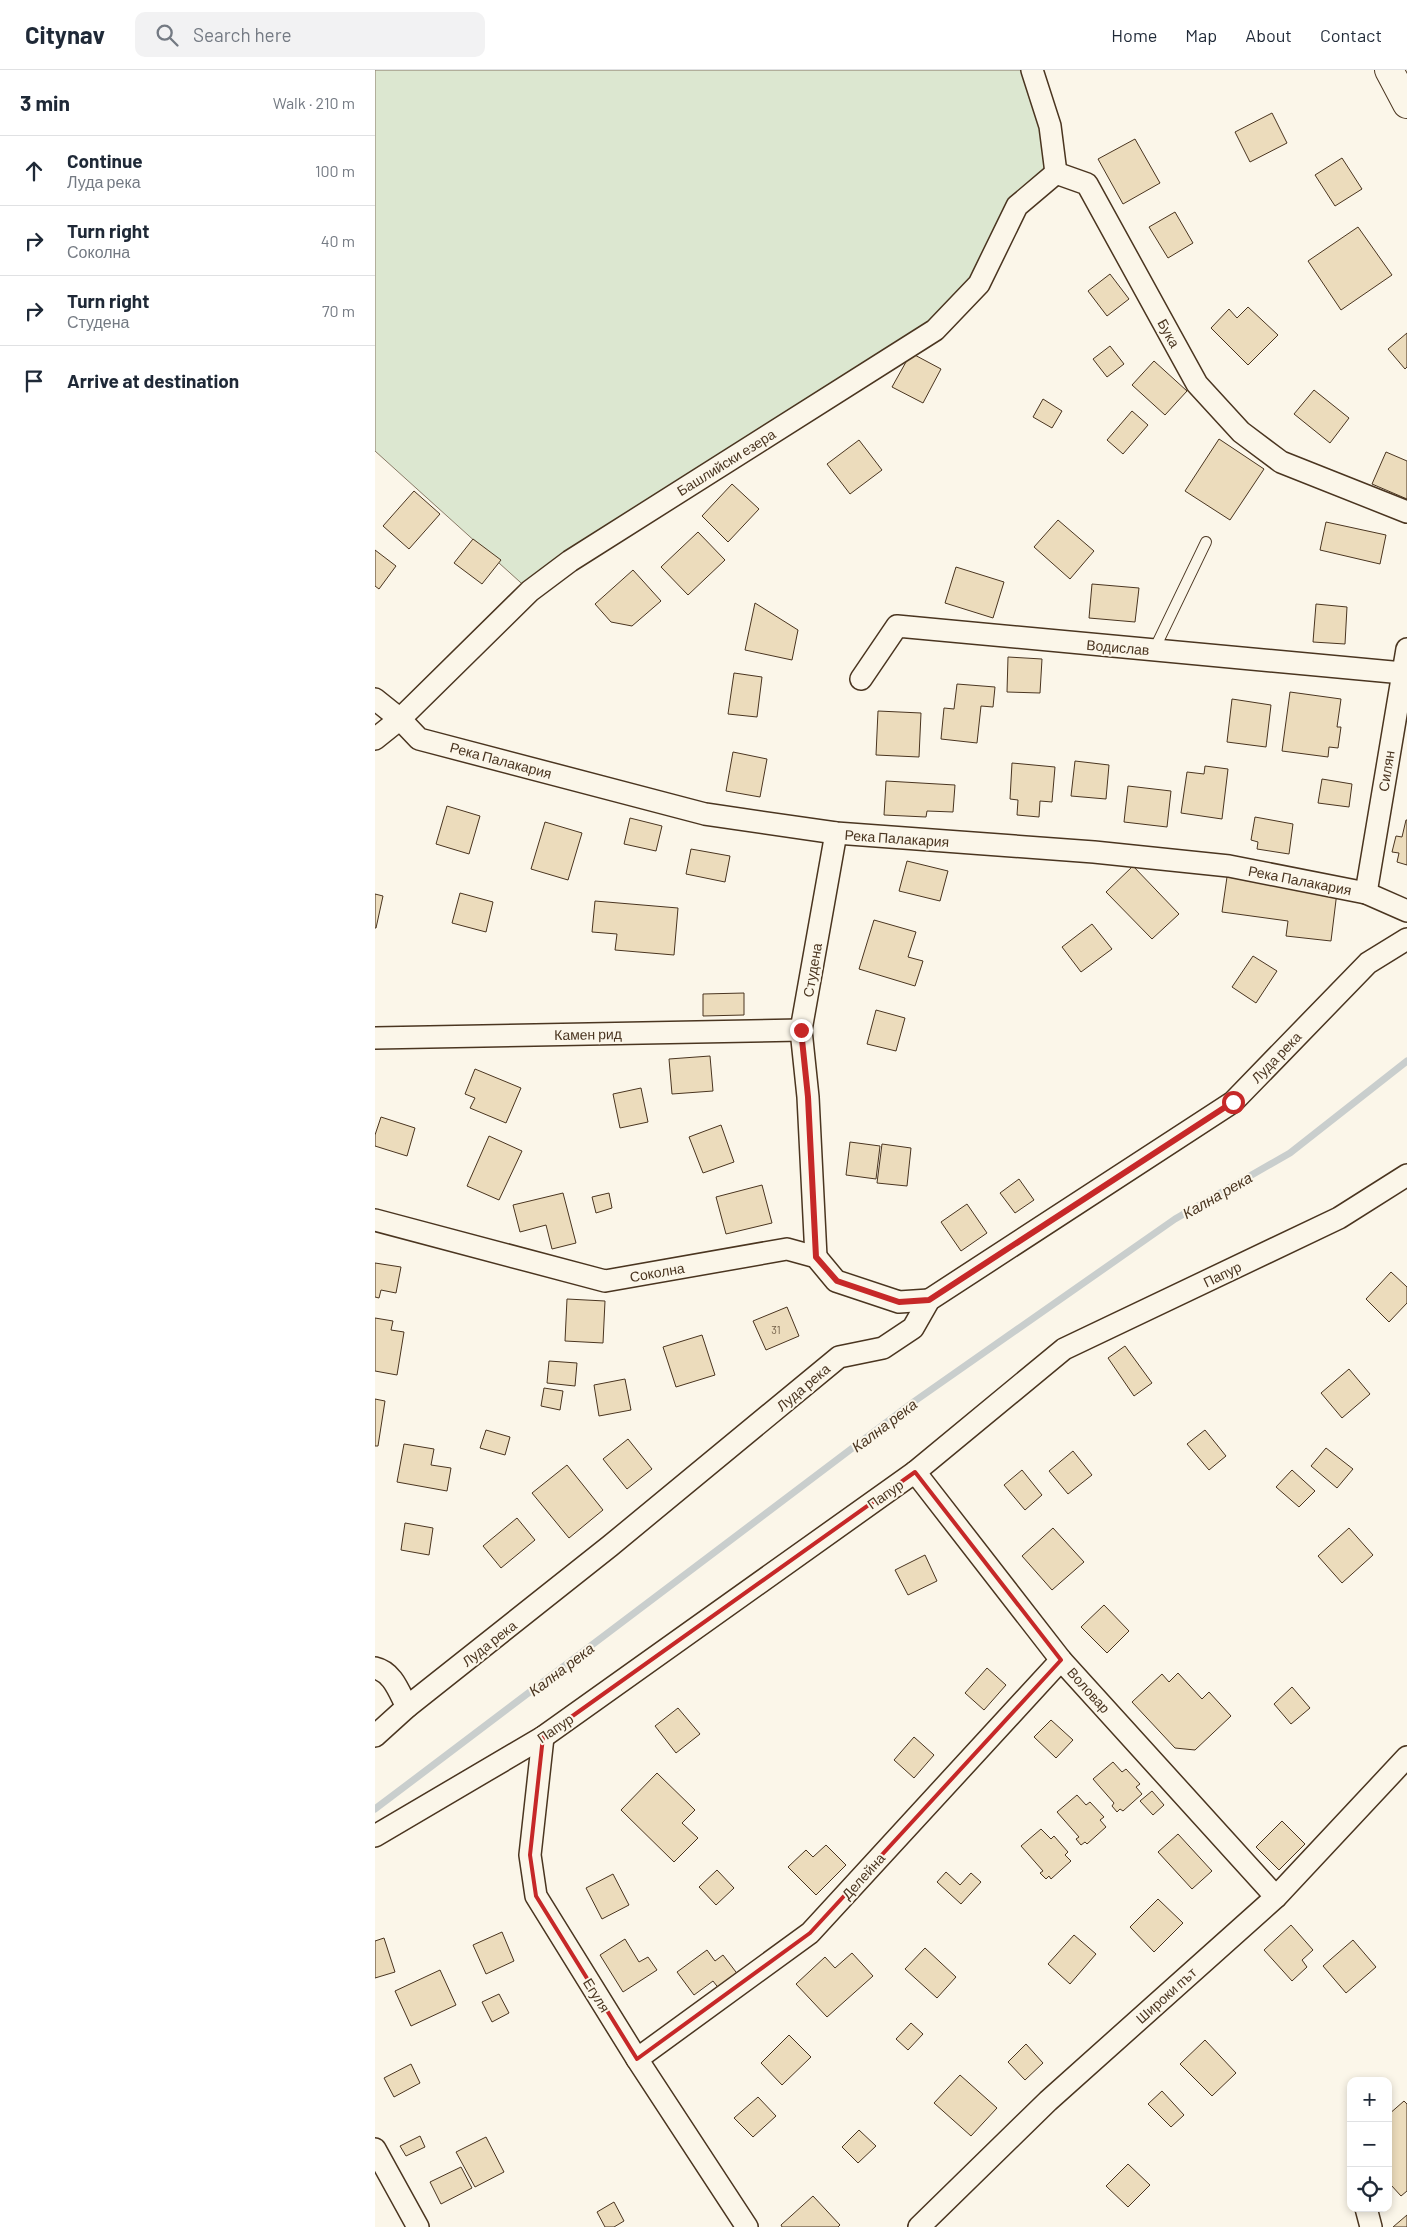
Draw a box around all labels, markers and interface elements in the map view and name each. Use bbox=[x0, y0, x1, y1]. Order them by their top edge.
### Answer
search box bbox=[135, 12, 485, 57]
text: Citynav bbox=[25, 20, 105, 49]
icon: search bbox=[153, 21, 181, 49]
text: Search here bbox=[193, 23, 292, 46]
text: Home bbox=[1111, 24, 1157, 46]
text: Map bbox=[1185, 24, 1217, 46]
text: About bbox=[1245, 24, 1292, 46]
text: Contact bbox=[1320, 24, 1382, 46]
text: 3 min bbox=[20, 90, 70, 115]
text: Walk · 210 m bbox=[273, 93, 355, 112]
text: Continue bbox=[67, 149, 143, 172]
icon: ahead bbox=[20, 157, 48, 185]
text: 100 m bbox=[315, 161, 355, 180]
text: Луда река bbox=[67, 172, 141, 191]
text: Turn right bbox=[67, 219, 149, 242]
icon: right bbox=[20, 227, 48, 255]
text: 40 m bbox=[321, 231, 355, 250]
text: Соколна bbox=[67, 242, 130, 261]
text: Turn right bbox=[67, 289, 149, 312]
icon: right bbox=[20, 297, 48, 325]
text: 70 m bbox=[322, 301, 355, 320]
text: Студена bbox=[67, 312, 130, 331]
street label: Бука bbox=[1154, 316, 1184, 350]
icon: arrive bbox=[20, 367, 48, 395]
text: Arrive at destination bbox=[67, 369, 239, 392]
street label: Башлийски езера bbox=[674, 425, 779, 499]
street label: Водислав bbox=[1086, 636, 1150, 658]
street label: Река Палакария bbox=[448, 738, 554, 782]
street label: Силян bbox=[1374, 749, 1398, 793]
street label: Река Палакария bbox=[844, 826, 950, 850]
street label: Река Палакария bbox=[1247, 862, 1353, 898]
street label: Студена bbox=[799, 941, 825, 998]
route end bbox=[790, 1019, 813, 1042]
street label: Камен рид bbox=[554, 1025, 622, 1043]
street label: Луда река bbox=[1248, 1028, 1305, 1086]
route start bbox=[1222, 1091, 1245, 1114]
water label: Кална река bbox=[1179, 1168, 1255, 1222]
street label: Папур bbox=[1200, 1257, 1244, 1290]
street label: Соколна bbox=[628, 1259, 686, 1285]
house number: 31 bbox=[771, 1323, 781, 1336]
street label: Луда река bbox=[773, 1360, 833, 1414]
water label: Кална река bbox=[848, 1395, 920, 1455]
street label: Папур bbox=[864, 1475, 906, 1512]
street label: Луда река bbox=[458, 1616, 520, 1670]
water label: Кална река bbox=[525, 1639, 597, 1699]
street label: Воловар bbox=[1064, 1664, 1114, 1717]
street label: Папур bbox=[534, 1710, 577, 1746]
street label: Делейна bbox=[838, 1849, 888, 1903]
street label: Широки път bbox=[1132, 1963, 1200, 2027]
street label: Егуля bbox=[580, 1975, 614, 2015]
map controls bbox=[1347, 2077, 1392, 2212]
button: + bbox=[1347, 2077, 1392, 2122]
button: − bbox=[1347, 2122, 1392, 2167]
button: locate bbox=[1347, 2167, 1392, 2212]

